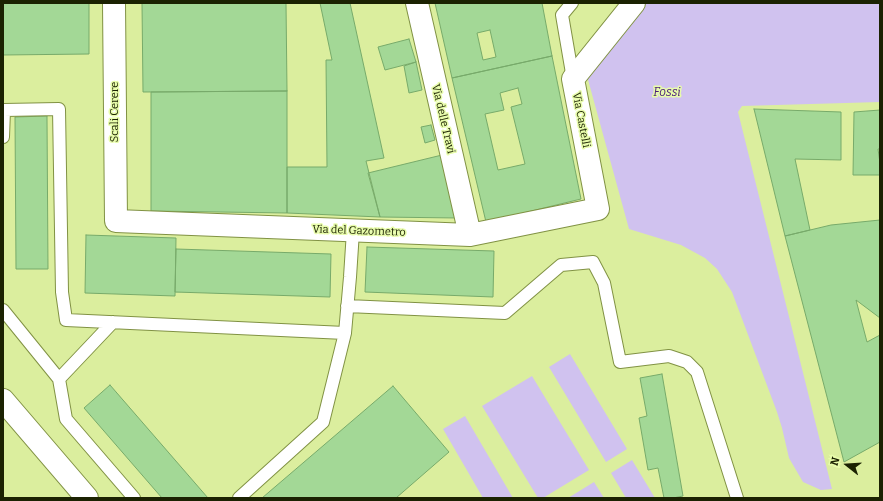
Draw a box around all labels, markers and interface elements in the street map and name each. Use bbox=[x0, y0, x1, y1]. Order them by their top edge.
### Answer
street label: Scali Cerere bbox=[108, 82, 122, 142]
street label: Via delle Travi bbox=[429, 83, 457, 155]
water label: Fossi bbox=[653, 86, 681, 100]
street label: Via Castelli bbox=[569, 91, 593, 149]
street label: Via del Gazometro bbox=[312, 223, 406, 239]
north arrow bbox=[827, 445, 867, 485]
text: N bbox=[828, 455, 843, 467]

